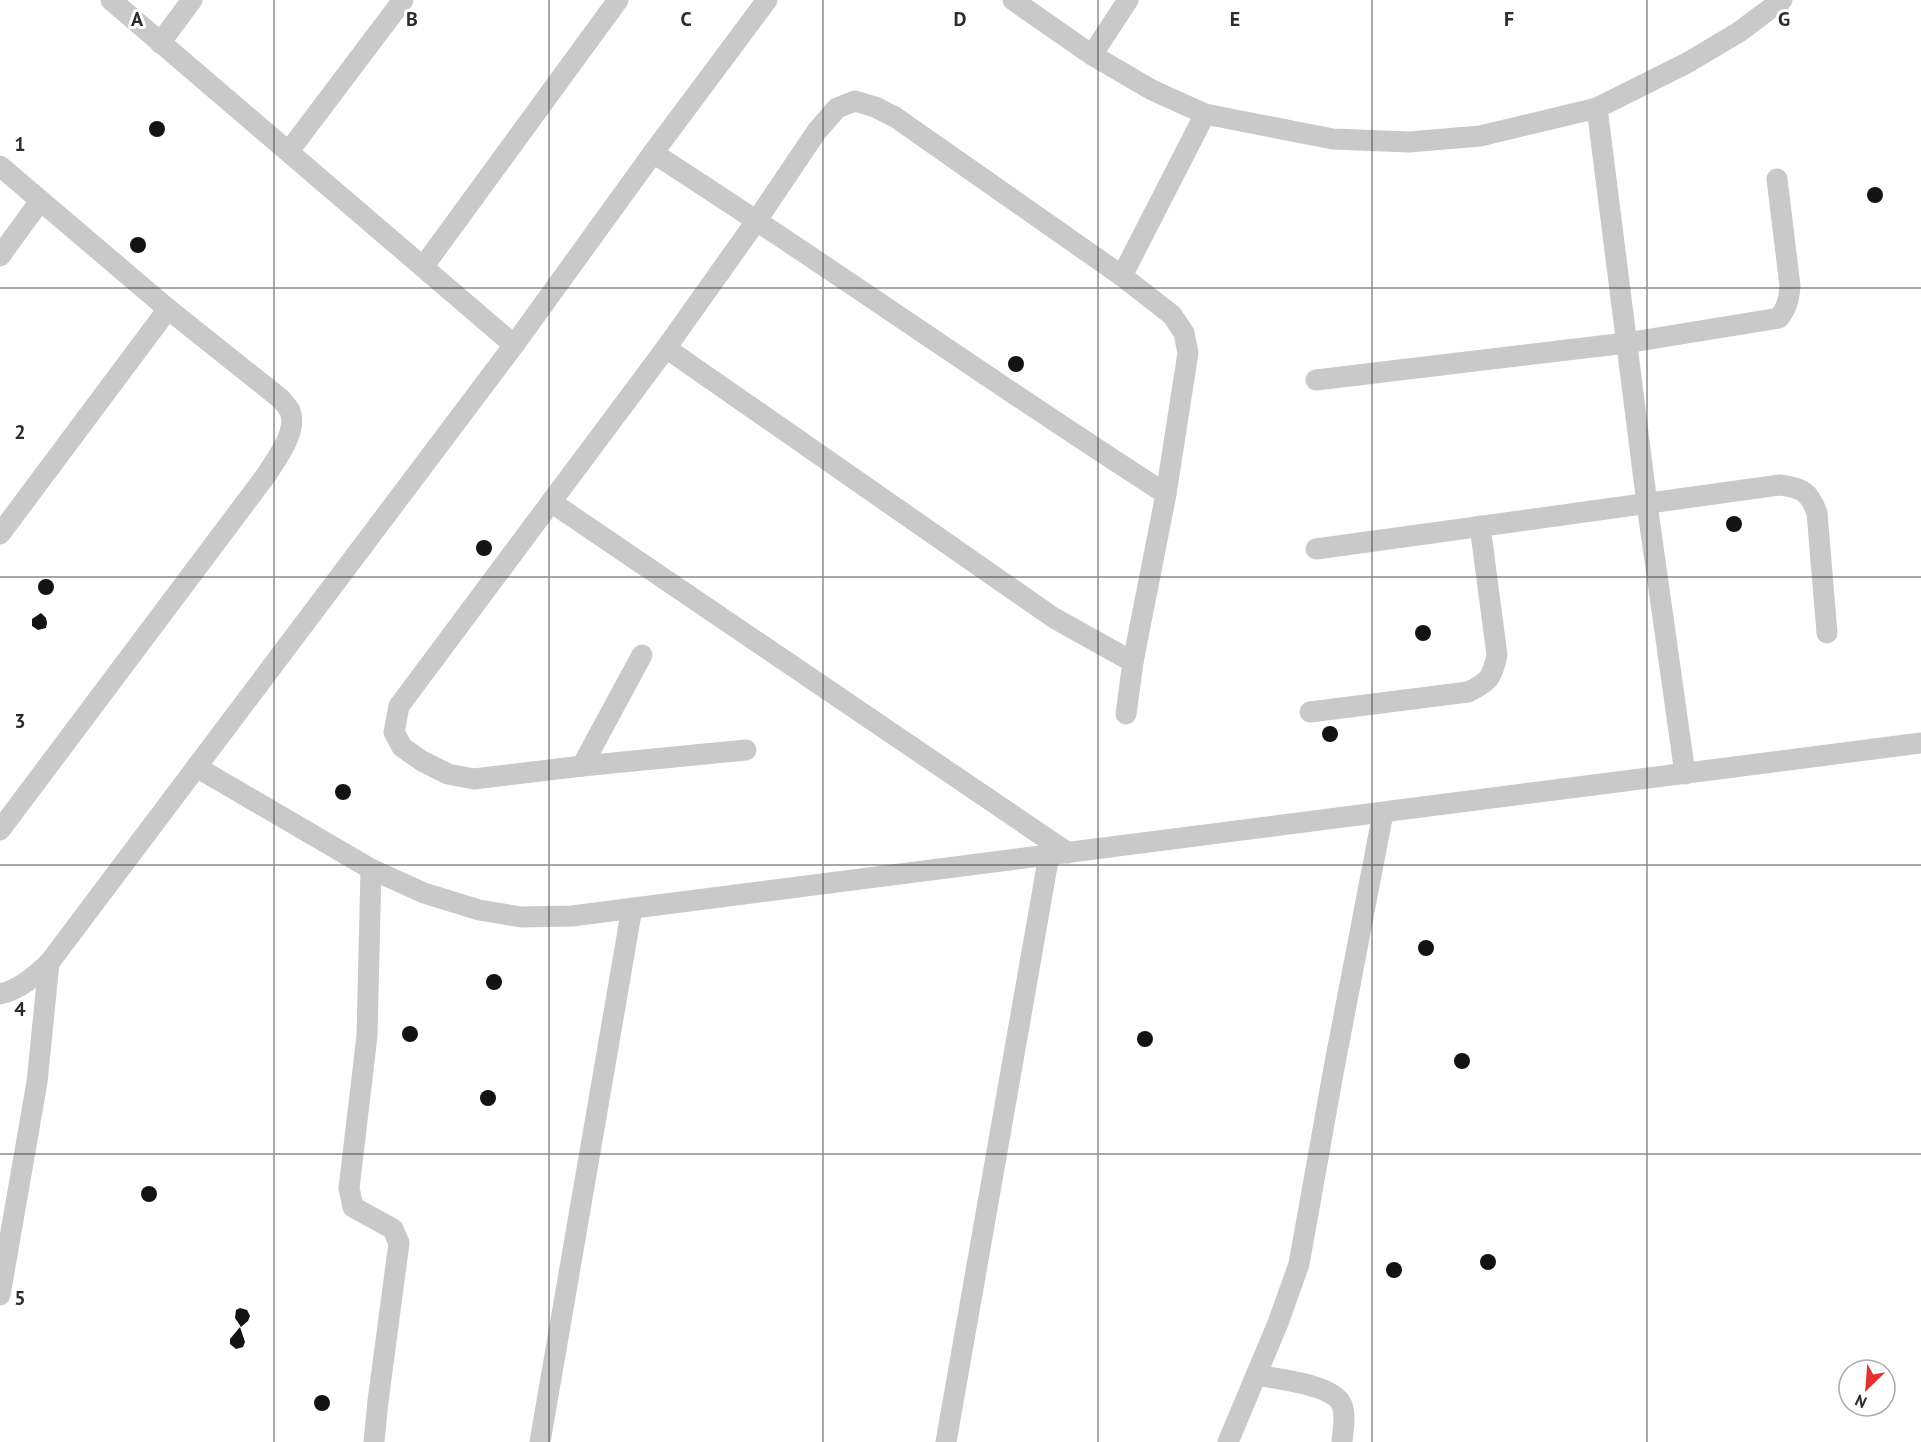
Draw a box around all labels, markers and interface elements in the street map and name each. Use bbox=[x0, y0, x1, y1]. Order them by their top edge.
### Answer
text: A bbox=[131, 6, 144, 32]
text: B bbox=[406, 6, 418, 32]
text: C bbox=[680, 6, 692, 32]
text: D bbox=[954, 6, 967, 32]
text: E bbox=[1230, 6, 1240, 32]
text: F bbox=[1504, 6, 1514, 32]
text: G bbox=[1778, 6, 1790, 32]
text: 1 bbox=[14, 131, 26, 157]
text: 2 bbox=[14, 419, 26, 445]
text: 3 bbox=[14, 708, 26, 734]
text: 4 bbox=[14, 996, 26, 1022]
text: 5 bbox=[14, 1285, 26, 1311]
north arrow bbox=[1837, 1358, 1897, 1418]
text: N bbox=[1852, 1390, 1870, 1413]

